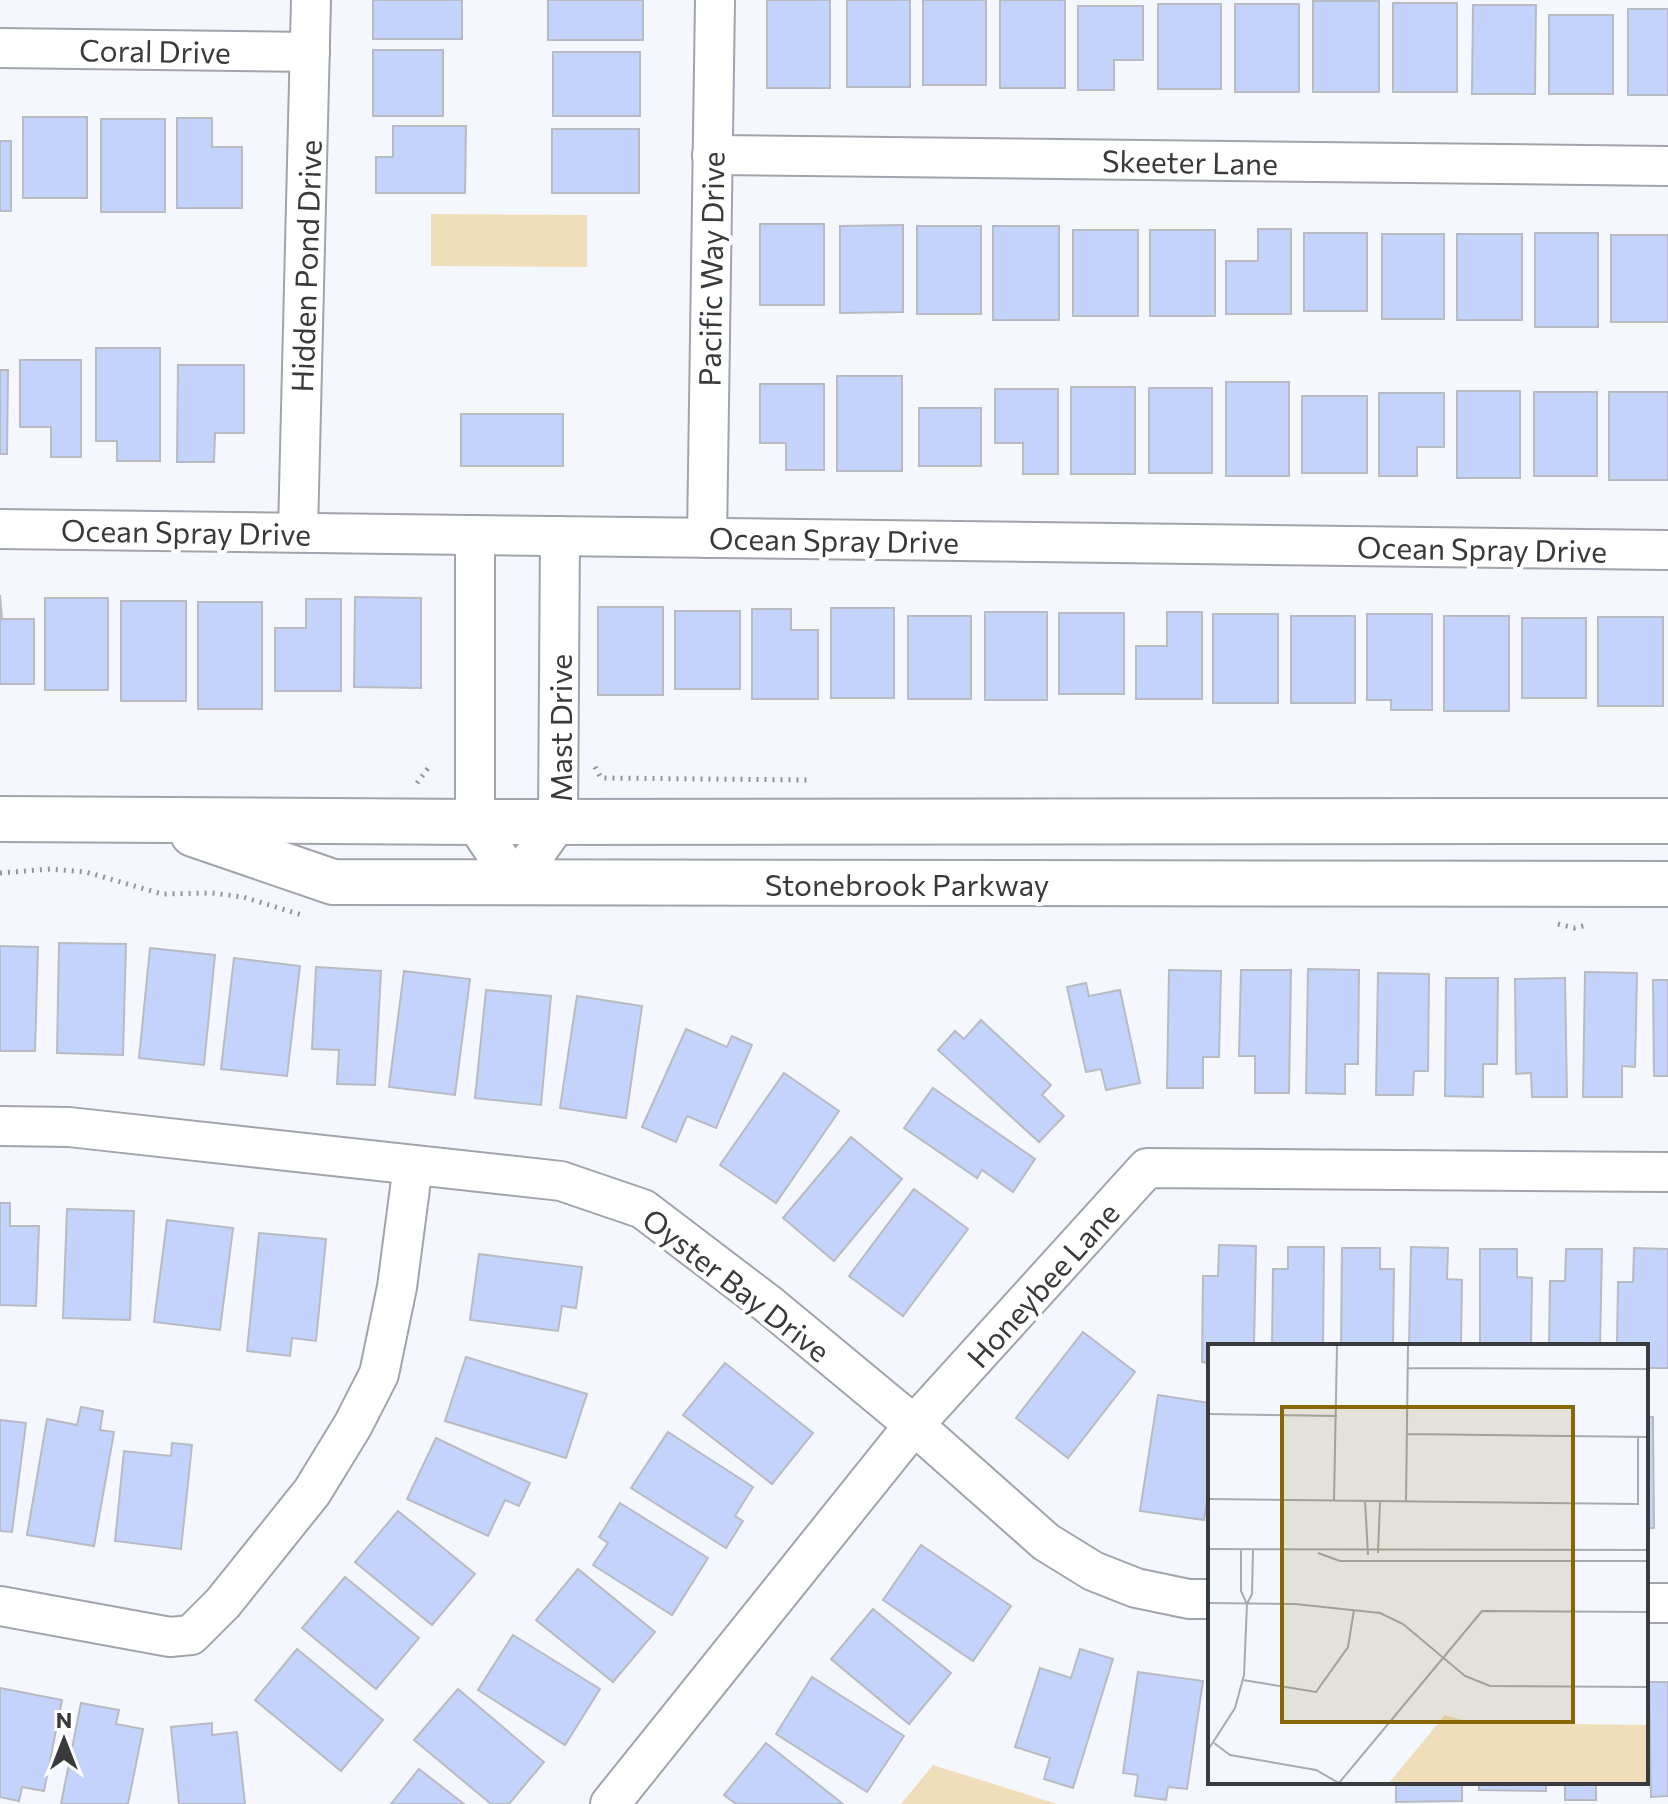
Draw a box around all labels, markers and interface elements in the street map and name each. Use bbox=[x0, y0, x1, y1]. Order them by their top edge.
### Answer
street label: Coral Drive bbox=[79, 30, 231, 70]
street label: Hidden Pond Drive bbox=[282, 139, 328, 393]
street label: Skeeter Lane bbox=[1102, 141, 1278, 181]
street label: Pacific Way Drive bbox=[689, 151, 731, 387]
street label: Ocean Spray Drive bbox=[61, 510, 311, 552]
street label: Ocean Spray Drive bbox=[709, 518, 959, 560]
street label: Ocean Spray Drive bbox=[1357, 527, 1607, 569]
street label: Mast Drive bbox=[541, 654, 578, 802]
street label: Stonebrook Parkway bbox=[765, 865, 1049, 902]
street label: Honeybee Lane bbox=[958, 1194, 1126, 1374]
street label: Oyster Bay Drive bbox=[636, 1199, 838, 1369]
inset map bbox=[1208, 1344, 1648, 1784]
north arrow bbox=[24, 1700, 104, 1780]
text: N bbox=[56, 1706, 72, 1733]

